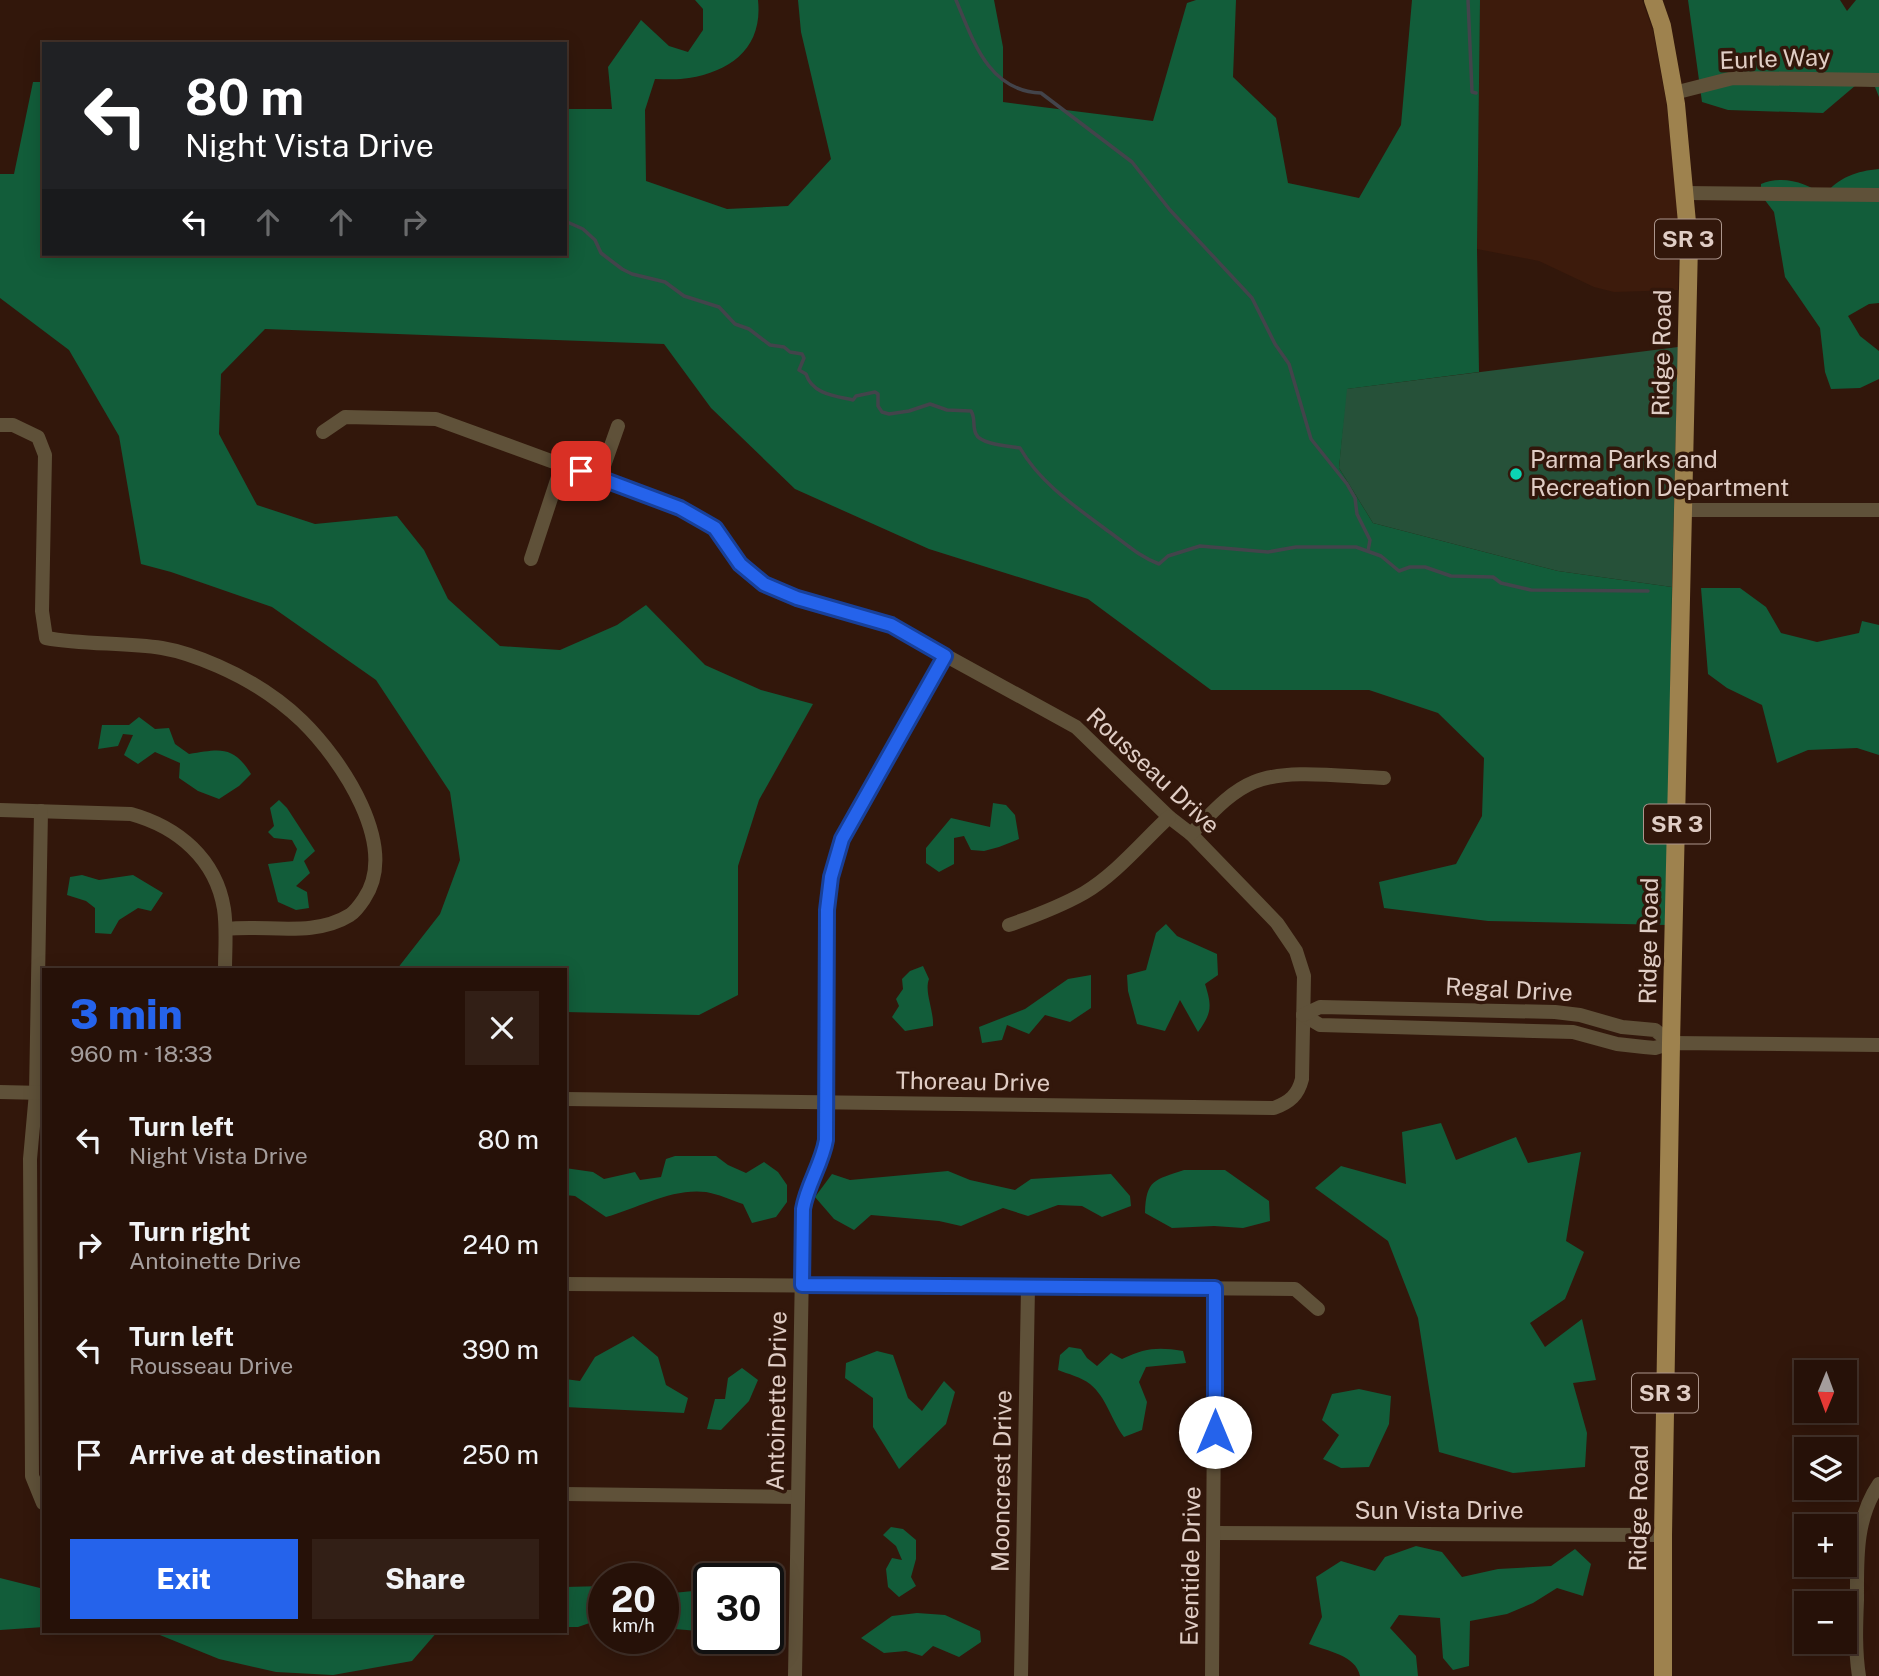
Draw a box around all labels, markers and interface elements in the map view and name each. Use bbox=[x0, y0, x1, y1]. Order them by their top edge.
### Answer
street label: Eurle Way bbox=[1719, 42, 1831, 74]
text: 80 m bbox=[185, 68, 304, 126]
icon: left bbox=[70, 70, 161, 161]
text: Night Vista Drive bbox=[185, 127, 434, 164]
icon: left bbox=[176, 203, 214, 241]
icon: ahead bbox=[249, 203, 287, 241]
icon: ahead bbox=[322, 203, 360, 241]
icon: right bbox=[395, 203, 433, 241]
road number: SR 3 bbox=[1655, 220, 1721, 258]
street label: Ridge Road bbox=[1646, 289, 1676, 417]
pin bbox=[551, 441, 611, 501]
place label: Parma Parks and Recreation Department bbox=[1530, 445, 1789, 501]
icon: arrive bbox=[562, 452, 600, 490]
marker: Parma Parks and Recreation Department bbox=[1508, 466, 1524, 482]
street label: Rousseau Drive bbox=[1081, 702, 1226, 839]
road number: SR 3 bbox=[1644, 804, 1710, 844]
street label: Ridge Road bbox=[1633, 877, 1663, 1005]
street label: Regal Drive bbox=[1445, 972, 1574, 1006]
text: 3 min bbox=[70, 989, 183, 1038]
button: close bbox=[465, 991, 539, 1065]
text: 960 m · 18:33 bbox=[70, 1040, 213, 1067]
street label: Thoreau Drive bbox=[895, 1066, 1051, 1096]
text: Turn left bbox=[129, 1111, 234, 1142]
icon: left bbox=[70, 1121, 108, 1159]
text: 80 m bbox=[478, 1124, 539, 1155]
text: Night Vista Drive bbox=[129, 1142, 308, 1169]
text: Turn right bbox=[129, 1216, 251, 1247]
icon: right bbox=[70, 1226, 108, 1264]
text: 240 m bbox=[462, 1229, 539, 1260]
text: Antoinette Drive bbox=[129, 1247, 301, 1274]
street label: Antoinette Drive bbox=[760, 1311, 792, 1491]
text: Turn left bbox=[129, 1321, 234, 1352]
icon: left bbox=[70, 1331, 108, 1369]
text: 390 m bbox=[462, 1334, 539, 1365]
text: Rousseau Drive bbox=[129, 1352, 293, 1379]
north arrow bbox=[1794, 1360, 1857, 1423]
map controls bbox=[1794, 1360, 1857, 1654]
road number: SR 3 bbox=[1632, 1374, 1698, 1412]
street label: Mooncrest Drive bbox=[985, 1390, 1017, 1572]
position arrow bbox=[1178, 1395, 1252, 1469]
icon: arrive bbox=[70, 1436, 108, 1474]
button: layers bbox=[1794, 1437, 1857, 1500]
text: Arrive at destination bbox=[129, 1439, 381, 1470]
text: 250 m bbox=[462, 1439, 539, 1470]
street label: Ridge Road bbox=[1623, 1444, 1653, 1572]
street label: Eventide Drive bbox=[1175, 1486, 1205, 1646]
street label: Sun Vista Drive bbox=[1354, 1496, 1524, 1524]
button: + bbox=[1794, 1514, 1857, 1577]
button: Exit bbox=[70, 1539, 298, 1619]
button: Share bbox=[312, 1539, 539, 1619]
speed limit sign: 30 bbox=[693, 1563, 784, 1654]
text: 20 bbox=[611, 1579, 656, 1620]
button: − bbox=[1794, 1591, 1857, 1654]
text: km/h bbox=[612, 1615, 655, 1636]

